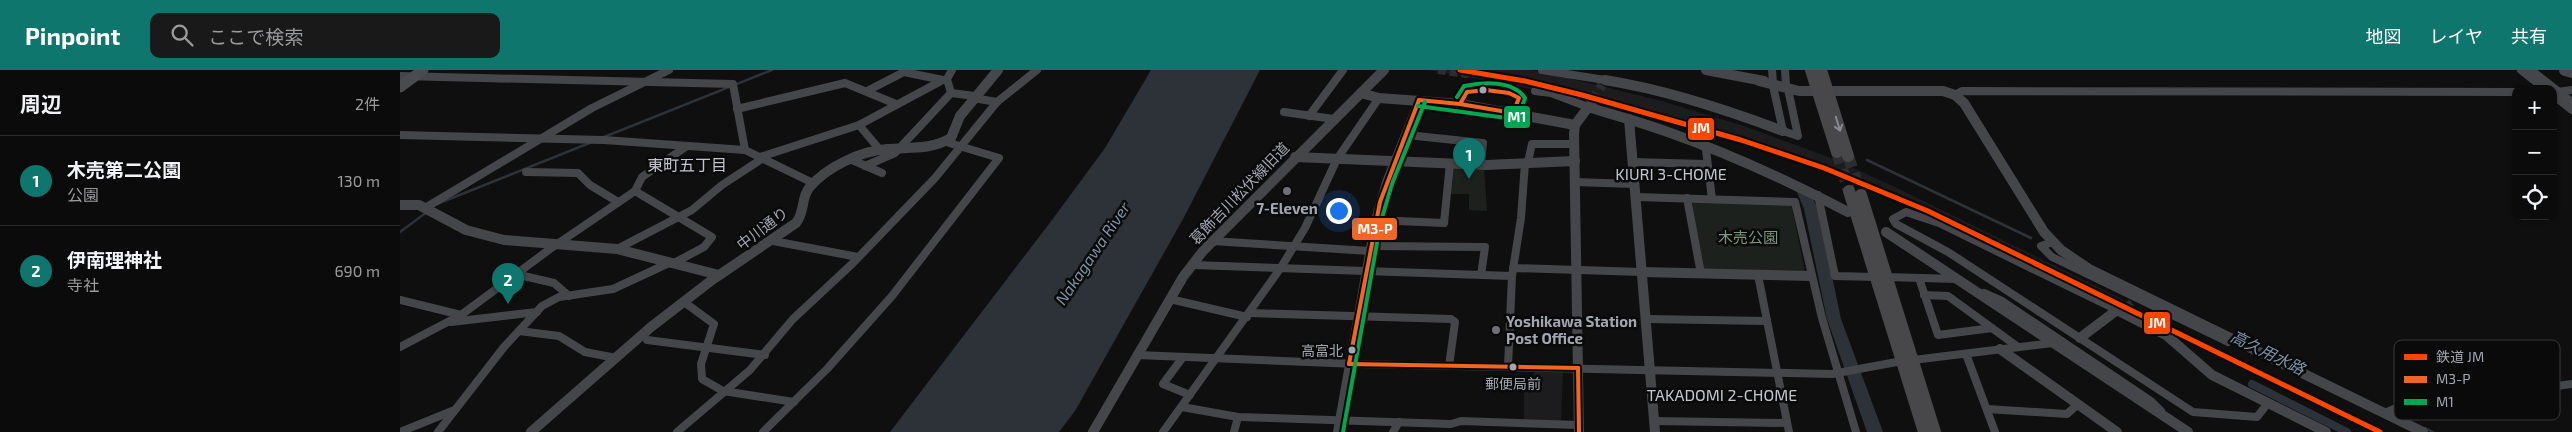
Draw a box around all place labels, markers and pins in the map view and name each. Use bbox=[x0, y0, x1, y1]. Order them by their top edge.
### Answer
unlabelled marker bbox=[1478, 85, 1488, 95]
pin: 1 bbox=[1453, 138, 1485, 179]
marker: 7-Eleven bbox=[1281, 185, 1293, 197]
place label: 7-Eleven bbox=[1256, 199, 1318, 217]
pin: 2 bbox=[492, 263, 524, 304]
place label: Yoshikawa Station Post Office bbox=[1506, 312, 1637, 347]
marker: Yoshikawa Station Post Office bbox=[1490, 324, 1502, 336]
place label: 高富北 bbox=[1301, 342, 1343, 359]
marker: 高富北 bbox=[1347, 345, 1357, 355]
marker: 郵便局前 bbox=[1508, 362, 1518, 372]
place label: 郵便局前 bbox=[1485, 375, 1541, 392]

